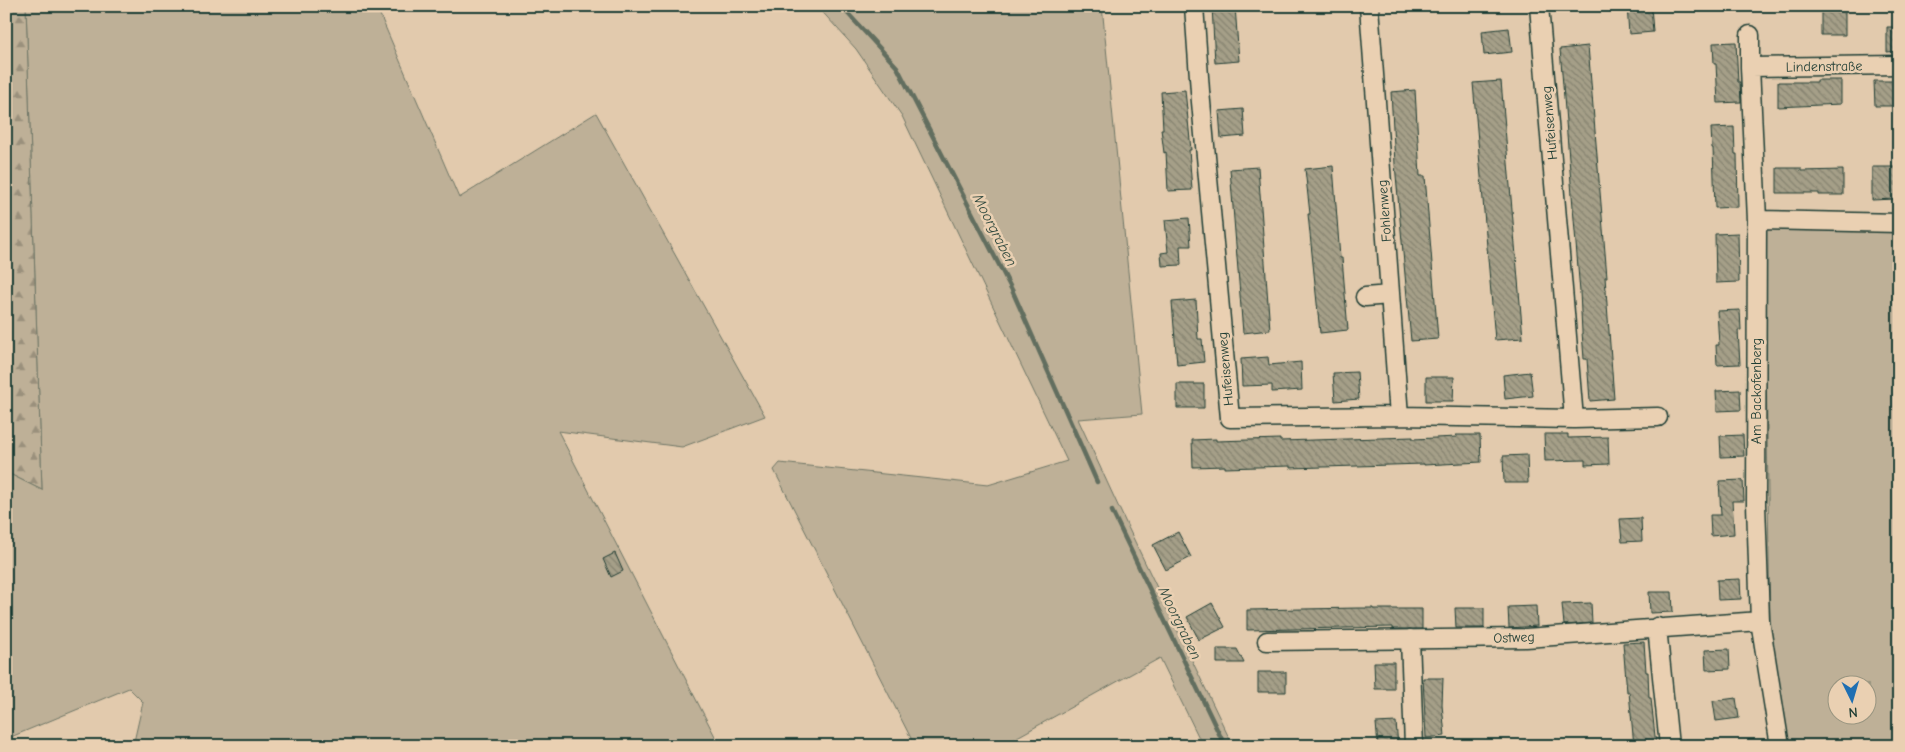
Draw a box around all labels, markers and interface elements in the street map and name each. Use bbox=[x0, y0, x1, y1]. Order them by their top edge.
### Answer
street label: Lindenstraße bbox=[1785, 57, 1863, 76]
street label: Hufeisenweg bbox=[1538, 85, 1561, 161]
street label: Fohlenweg bbox=[1374, 179, 1395, 243]
water label: Moorgraben bbox=[969, 190, 1021, 269]
street label: Hufeisenweg bbox=[1214, 331, 1237, 407]
street label: Am Backofenberg bbox=[1748, 338, 1765, 444]
water label: Moorgraben bbox=[1154, 583, 1205, 662]
street label: Ostweg bbox=[1493, 628, 1535, 647]
north arrow bbox=[1828, 674, 1878, 724]
text: N bbox=[1848, 704, 1858, 721]

